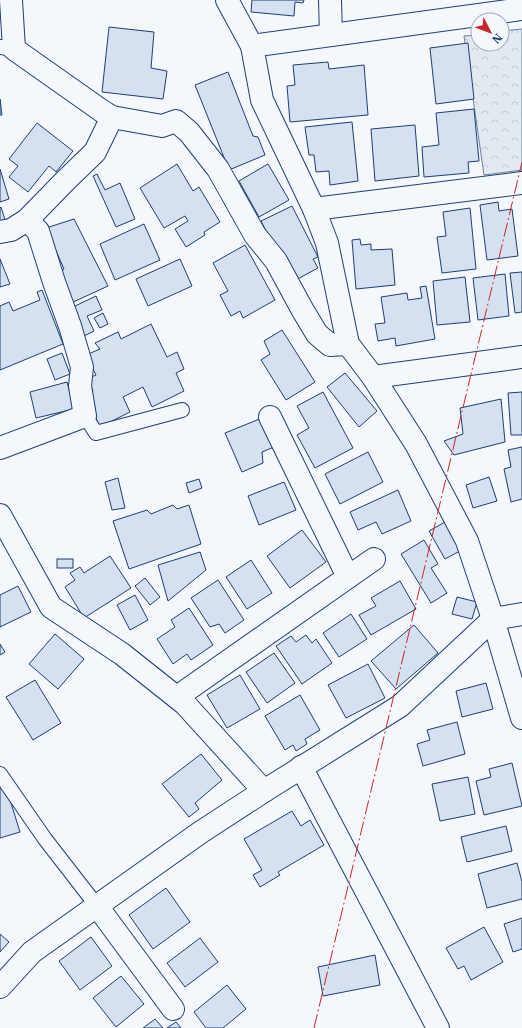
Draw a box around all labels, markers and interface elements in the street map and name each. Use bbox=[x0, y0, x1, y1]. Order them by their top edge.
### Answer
north arrow bbox=[470, 12, 510, 52]
text: N bbox=[489, 31, 506, 47]

